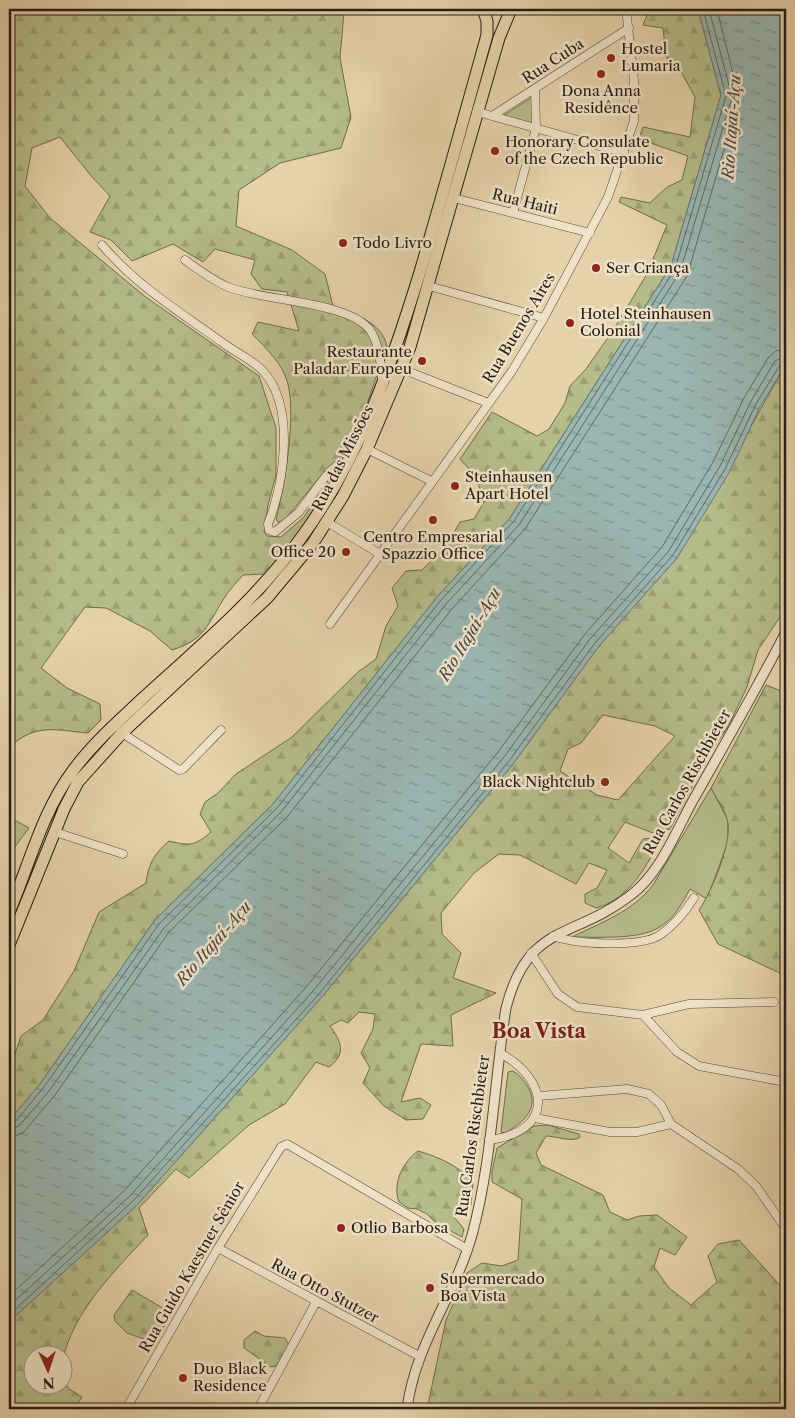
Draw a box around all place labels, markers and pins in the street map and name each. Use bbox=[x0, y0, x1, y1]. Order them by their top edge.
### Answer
place label: Hostel Lumaria bbox=[621, 39, 681, 75]
marker: Hostel Lumaria bbox=[605, 52, 617, 64]
marker: Dona Anna Residênce bbox=[595, 68, 607, 80]
place label: Dona Anna Residênce bbox=[561, 81, 641, 117]
place label: Honorary Consulate of the Czech Republic bbox=[505, 132, 663, 168]
marker: Honorary Consulate of the Czech Republic bbox=[489, 145, 501, 157]
place label: Todo Livro bbox=[353, 233, 432, 252]
marker: Todo Livro bbox=[337, 237, 349, 249]
place label: Ser Criança bbox=[606, 258, 689, 277]
marker: Ser Criança bbox=[590, 262, 602, 274]
place label: Hotel Steinhausen Colonial bbox=[580, 304, 712, 340]
marker: Hotel Steinhausen Colonial bbox=[564, 317, 576, 329]
place label: Restaurante Paladar Europeu bbox=[293, 342, 412, 378]
marker: Restaurante Paladar Europeu bbox=[416, 355, 428, 367]
place label: Steinhausen Apart Hotel bbox=[464, 467, 553, 503]
marker: Steinhausen Apart Hotel bbox=[449, 480, 461, 492]
marker: Centro Empresarial Spazzio Office bbox=[427, 514, 439, 526]
place label: Centro Empresarial Spazzio Office bbox=[363, 527, 503, 563]
place label: Office 20 bbox=[271, 542, 336, 561]
marker: Office 20 bbox=[340, 546, 352, 558]
place label: Black Nightclub bbox=[482, 772, 595, 791]
marker: Black Nightclub bbox=[599, 776, 611, 788]
place label: Otlio Barbosa bbox=[351, 1218, 448, 1237]
marker: Otlio Barbosa bbox=[335, 1222, 347, 1234]
place label: Supermercado Boa Vista bbox=[440, 1269, 545, 1305]
marker: Supermercado Boa Vista bbox=[424, 1282, 436, 1294]
place label: Duo Black Residence bbox=[193, 1359, 268, 1395]
marker: Duo Black Residence bbox=[177, 1372, 189, 1384]

